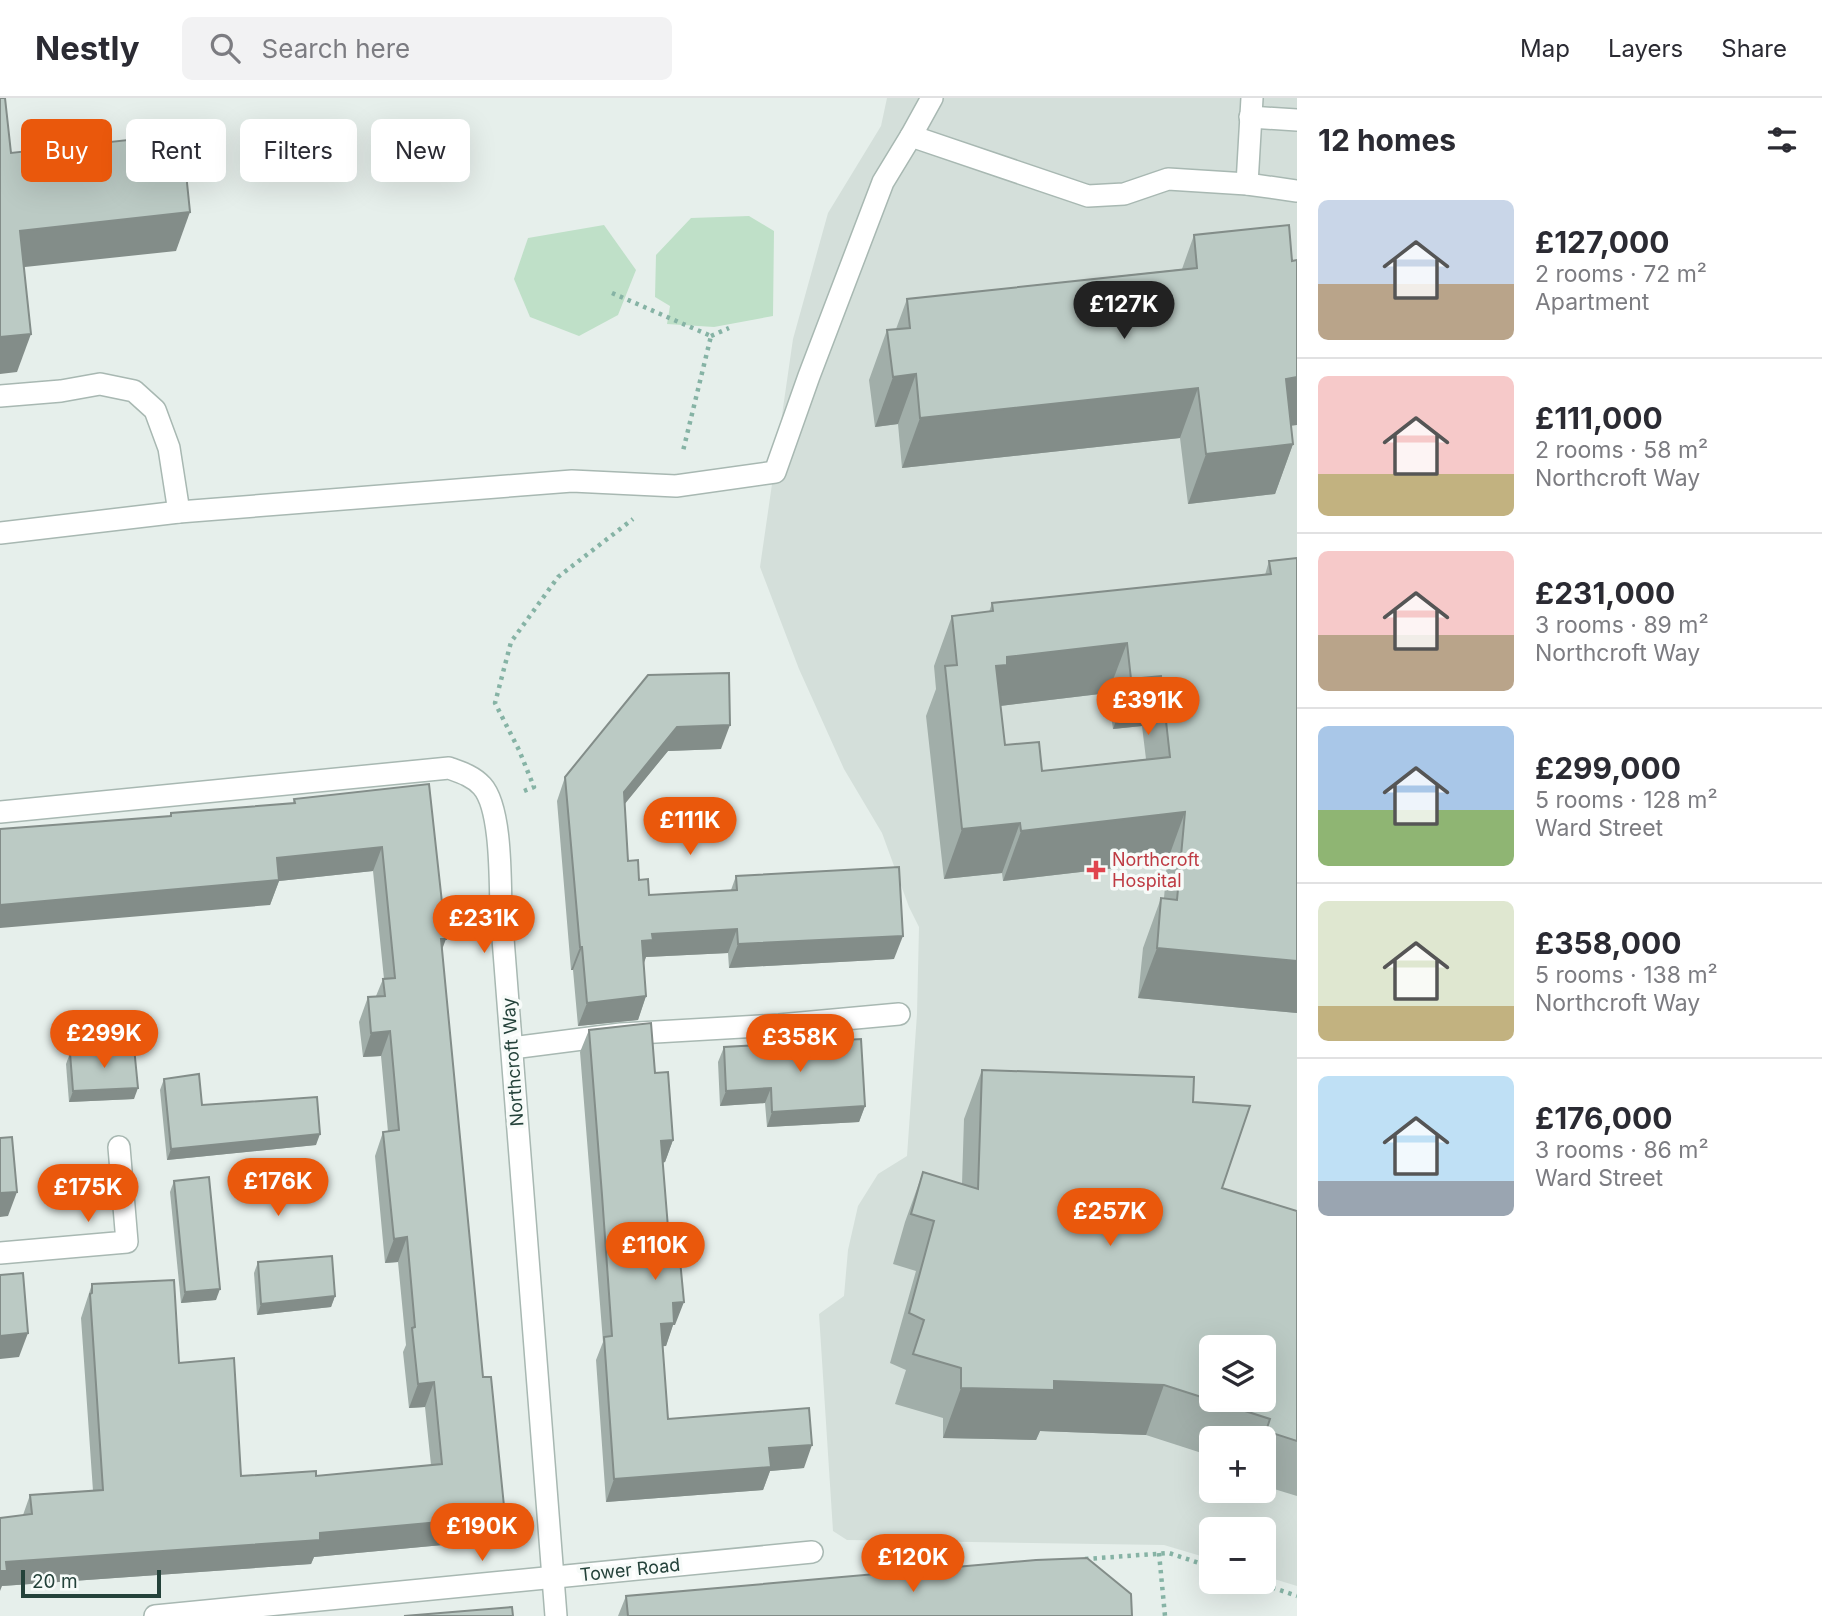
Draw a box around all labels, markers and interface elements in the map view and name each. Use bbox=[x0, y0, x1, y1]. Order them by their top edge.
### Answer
search box bbox=[182, 17, 672, 80]
text: Nestly bbox=[35, 28, 140, 68]
icon: search bbox=[206, 29, 244, 67]
text: Search here bbox=[262, 33, 410, 64]
text: Map bbox=[1520, 34, 1570, 63]
text: Layers bbox=[1608, 34, 1683, 63]
text: Share bbox=[1721, 34, 1787, 63]
chip: Buy bbox=[21, 119, 112, 182]
chip: Rent bbox=[126, 119, 226, 182]
chip: Filters bbox=[240, 119, 357, 182]
chip: New bbox=[371, 119, 470, 182]
icon: filters bbox=[1763, 121, 1801, 159]
text: 12 homes bbox=[1318, 122, 1456, 158]
text: £127,000 bbox=[1535, 224, 1670, 260]
icon: home bbox=[1374, 228, 1458, 312]
text: 2 rooms · 72 m² bbox=[1535, 260, 1707, 288]
pin: £127K bbox=[1075, 282, 1173, 341]
text: Apartment bbox=[1535, 288, 1649, 316]
text: £127K bbox=[1089, 290, 1159, 318]
text: £111,000 bbox=[1535, 400, 1663, 436]
icon: home bbox=[1374, 404, 1458, 488]
text: 2 rooms · 58 m² bbox=[1535, 436, 1708, 464]
text: Northcroft Way bbox=[1535, 464, 1700, 492]
text: £231,000 bbox=[1535, 575, 1675, 611]
icon: home bbox=[1374, 579, 1458, 663]
text: 3 rooms · 89 m² bbox=[1535, 611, 1709, 639]
text: Northcroft Way bbox=[1535, 639, 1700, 667]
pin: £391K bbox=[1099, 678, 1197, 737]
text: £391K bbox=[1113, 686, 1183, 714]
text: £299,000 bbox=[1535, 750, 1681, 786]
icon: home bbox=[1374, 754, 1458, 838]
text: 5 rooms · 128 m² bbox=[1535, 786, 1718, 814]
pin: £111K bbox=[641, 798, 739, 857]
text: £111K bbox=[660, 806, 720, 834]
text: Ward Street bbox=[1535, 814, 1663, 842]
place label: Northcroft Hospital bbox=[1112, 849, 1200, 891]
marker: Northcroft Hospital bbox=[1086, 860, 1106, 880]
pin: £231K bbox=[435, 896, 533, 955]
text: £231K bbox=[449, 904, 519, 932]
text: £358,000 bbox=[1535, 925, 1681, 961]
icon: home bbox=[1374, 929, 1458, 1013]
text: 5 rooms · 138 m² bbox=[1535, 961, 1718, 989]
text: Northcroft Way bbox=[1535, 989, 1700, 1017]
street label: Northcroft Way bbox=[498, 997, 527, 1127]
pin: £299K bbox=[55, 1010, 153, 1070]
pin: £358K bbox=[751, 1014, 849, 1074]
text: £299K bbox=[66, 1019, 142, 1047]
text: £358K bbox=[762, 1023, 838, 1051]
text: £176,000 bbox=[1535, 1100, 1673, 1136]
icon: home bbox=[1374, 1104, 1458, 1188]
text: 3 rooms · 86 m² bbox=[1535, 1136, 1709, 1164]
pin: £176K bbox=[229, 1158, 327, 1218]
pin: £175K bbox=[39, 1164, 137, 1224]
text: Ward Street bbox=[1535, 1164, 1663, 1192]
text: £176K bbox=[243, 1167, 313, 1195]
text: £175K bbox=[54, 1173, 123, 1201]
pin: £257K bbox=[1061, 1188, 1159, 1248]
text: £257K bbox=[1073, 1197, 1147, 1225]
pin: £110K bbox=[606, 1222, 704, 1282]
text: £110K bbox=[622, 1231, 688, 1259]
map controls bbox=[1199, 1335, 1276, 1594]
button: layers bbox=[1199, 1335, 1276, 1412]
button: + bbox=[1199, 1426, 1276, 1503]
pin: £190K bbox=[433, 1504, 531, 1563]
text: £190K bbox=[446, 1512, 518, 1540]
button: − bbox=[1199, 1517, 1276, 1594]
pin: £120K bbox=[864, 1534, 962, 1594]
text: £120K bbox=[877, 1543, 949, 1571]
street label: Tower Road bbox=[579, 1554, 681, 1585]
scale bar bbox=[21, 1567, 161, 1599]
text: 20 m bbox=[32, 1570, 78, 1593]

